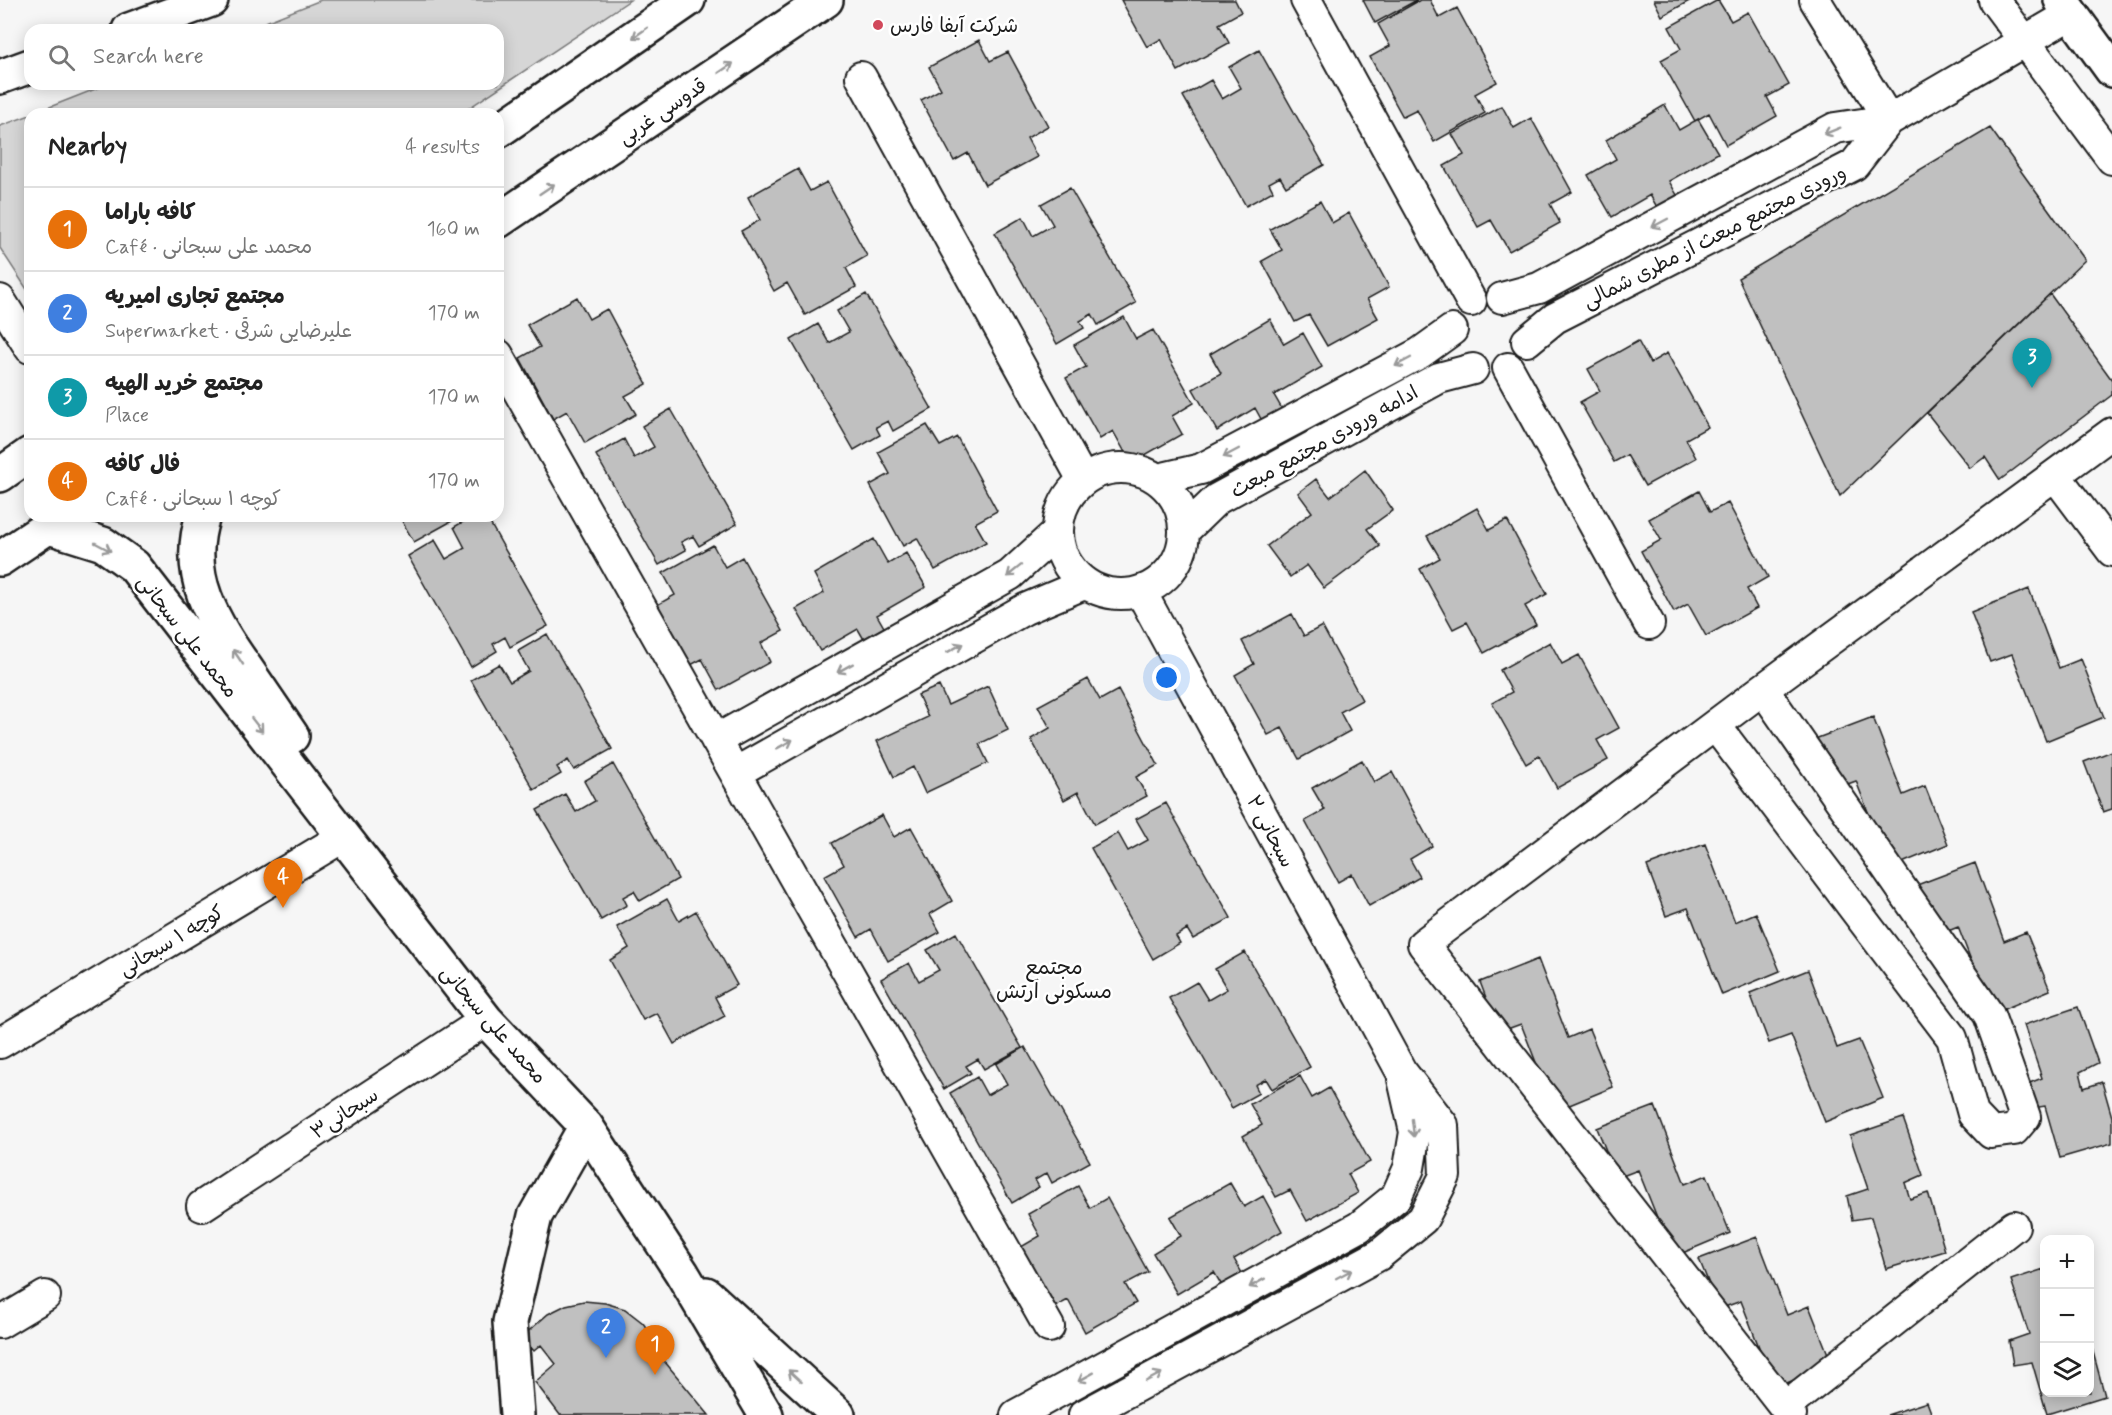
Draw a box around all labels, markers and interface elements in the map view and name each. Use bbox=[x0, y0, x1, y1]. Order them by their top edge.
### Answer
place label: شرکت آبفا فارس bbox=[890, 13, 1018, 40]
marker: شرکت آبفا فارس bbox=[871, 18, 885, 32]
search box bbox=[24, 24, 504, 90]
one-way arrow bbox=[632, 27, 648, 39]
icon: search bbox=[45, 41, 78, 74]
text: Search here bbox=[93, 43, 204, 71]
one-way arrow bbox=[717, 62, 733, 74]
street label: قدوسی غربی bbox=[613, 73, 713, 152]
one-way arrow bbox=[1824, 126, 1842, 137]
text: Nearby bbox=[48, 130, 127, 164]
text: 4 results bbox=[405, 134, 480, 161]
street label: ورودی مجتمع مبعث از مطری شمالی bbox=[1578, 159, 1851, 316]
one-way arrow bbox=[538, 183, 554, 195]
text: کافه باراما bbox=[105, 199, 196, 227]
text: 1 bbox=[63, 216, 72, 243]
text: 160 m bbox=[427, 216, 480, 243]
one-way arrow bbox=[1652, 217, 1669, 229]
text: Café · محمد علی سبحانی bbox=[105, 234, 312, 261]
text: مجتمع تجاری امیریه bbox=[105, 283, 285, 311]
text: 2 bbox=[63, 300, 72, 327]
text: 170 m bbox=[428, 300, 480, 327]
text: Supermarket · علیرضایی شرقی bbox=[105, 318, 352, 345]
pin: 3 bbox=[2012, 338, 2052, 388]
one-way arrow bbox=[1395, 356, 1412, 368]
text: مجتمع خرید الهیه bbox=[105, 370, 263, 398]
street label: ادامه ورودی مجتمع مبعث bbox=[1226, 379, 1424, 505]
text: 3 bbox=[63, 384, 72, 411]
text: 170 m bbox=[428, 384, 480, 411]
text: Place bbox=[105, 402, 149, 429]
one-way arrow bbox=[1223, 447, 1240, 459]
text: فال کافه bbox=[105, 451, 180, 479]
text: 4 bbox=[62, 468, 73, 495]
text: 170 m bbox=[428, 468, 480, 495]
text: Café · کوچه ۱ سبحانی bbox=[105, 486, 281, 513]
one-way arrow bbox=[94, 541, 112, 553]
one-way arrow bbox=[1006, 564, 1022, 577]
street label: محمد علی سبحانی bbox=[130, 570, 244, 704]
one-way arrow bbox=[946, 642, 963, 654]
one-way arrow bbox=[232, 649, 244, 666]
one-way arrow bbox=[836, 662, 853, 674]
your location bbox=[1152, 663, 1181, 692]
one-way arrow bbox=[251, 716, 264, 732]
one-way arrow bbox=[776, 738, 794, 749]
street label: سبحانی ۲ bbox=[1239, 791, 1300, 873]
pin: 4 bbox=[264, 858, 302, 908]
street label: کوچه ۱ سبحانی bbox=[114, 899, 229, 983]
district label: مجتمع مسکونی ارتش bbox=[996, 954, 1112, 1006]
street label: محمد علی سبحانی bbox=[434, 960, 552, 1090]
street label: سبحانی۳ bbox=[306, 1082, 384, 1146]
one-way arrow bbox=[1408, 1117, 1419, 1137]
map controls bbox=[2040, 1235, 2094, 1397]
button: + bbox=[2040, 1235, 2094, 1289]
one-way arrow bbox=[1335, 1268, 1352, 1280]
one-way arrow bbox=[1248, 1278, 1266, 1289]
button: − bbox=[2040, 1289, 2094, 1343]
pin: 2 bbox=[586, 1308, 626, 1358]
pin: 1 bbox=[636, 1326, 674, 1375]
button: layers bbox=[2040, 1343, 2094, 1397]
one-way arrow bbox=[788, 1369, 803, 1383]
one-way arrow bbox=[1145, 1371, 1162, 1383]
one-way arrow bbox=[1077, 1372, 1095, 1383]

